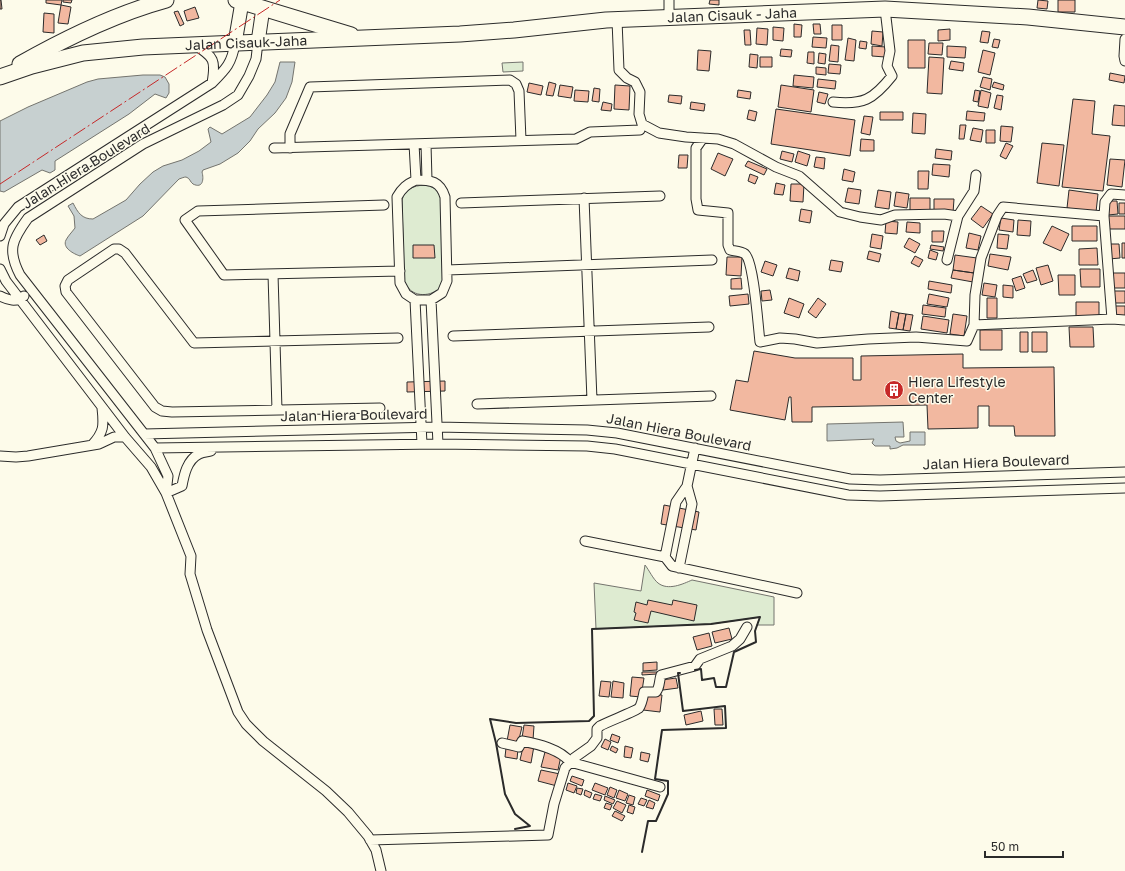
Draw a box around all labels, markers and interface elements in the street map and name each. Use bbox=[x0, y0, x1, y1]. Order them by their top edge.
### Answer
street label: Jalan Cisauk - Jaha bbox=[667, 3, 797, 26]
street label: Jalan Cisauk-Jaha bbox=[185, 31, 308, 53]
street label: Jalan Hiera Boulevard bbox=[19, 119, 153, 212]
place label: Hiera Lifestyle Center bbox=[908, 373, 1006, 406]
building icon: Hiera Lifestyle Center bbox=[883, 379, 905, 401]
street label: Jalan Hiera Boulevard bbox=[280, 405, 428, 424]
street label: Jalan Hiera Boulevard bbox=[605, 409, 753, 454]
street label: Jalan Hiera Boulevard bbox=[922, 450, 1070, 473]
scale bar bbox=[985, 833, 1063, 859]
text: 50 m bbox=[991, 839, 1019, 854]

